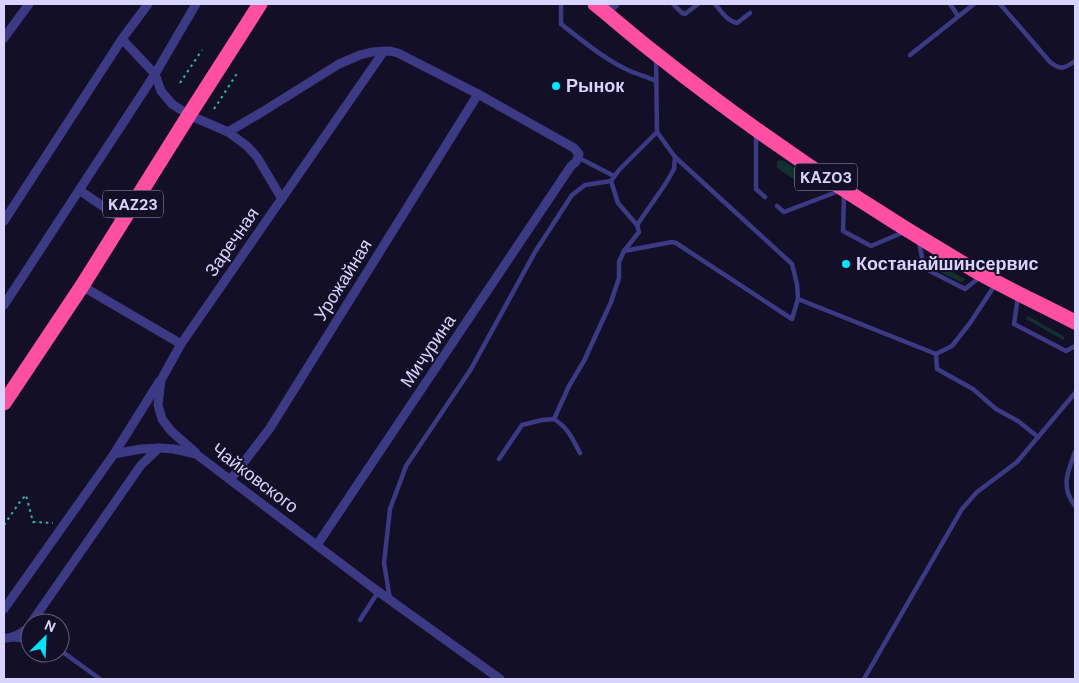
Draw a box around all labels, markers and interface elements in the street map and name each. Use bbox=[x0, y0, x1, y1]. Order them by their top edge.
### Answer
place label: Рынок bbox=[566, 74, 625, 98]
marker: Рынок bbox=[550, 80, 562, 92]
road number: KАZ03 bbox=[795, 163, 857, 190]
road number: KAZ23 bbox=[103, 190, 163, 218]
street label: Заречная bbox=[199, 203, 265, 281]
street label: Урожайная bbox=[308, 235, 378, 325]
place label: Костанайшинсервис bbox=[856, 252, 1039, 276]
marker: Костанайшинсервис bbox=[840, 258, 852, 270]
street label: Мичурина bbox=[395, 309, 462, 392]
street label: Чайковского bbox=[207, 437, 303, 519]
north arrow bbox=[20, 613, 70, 663]
text: N bbox=[42, 616, 59, 636]

